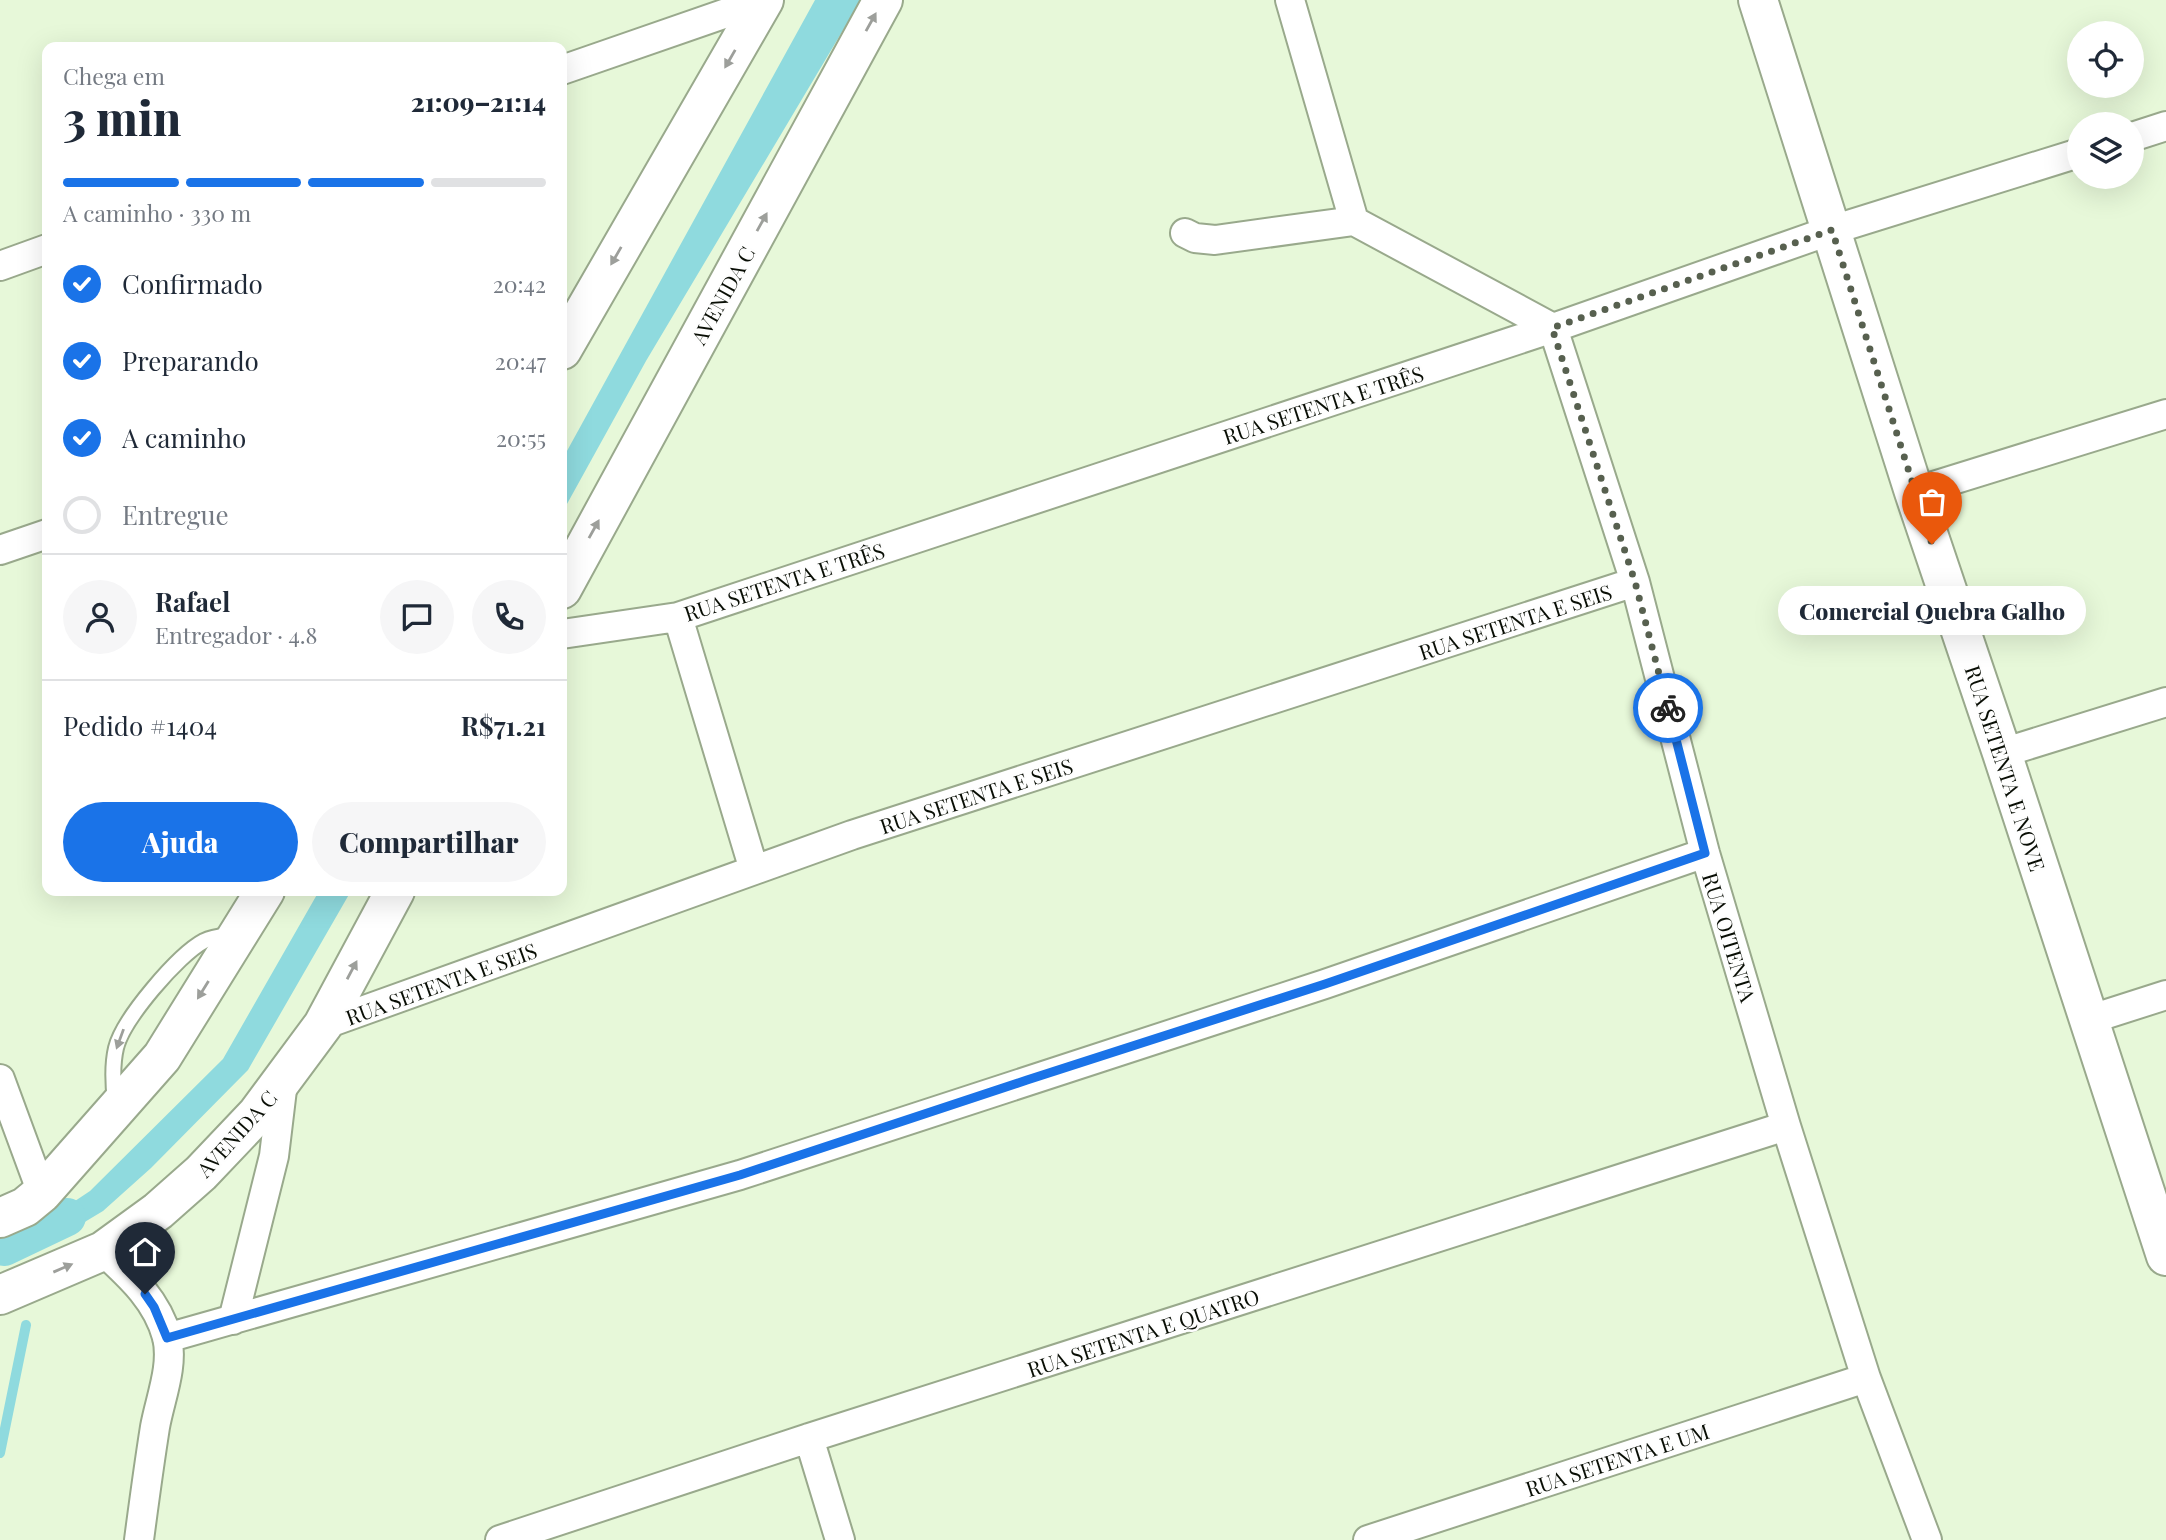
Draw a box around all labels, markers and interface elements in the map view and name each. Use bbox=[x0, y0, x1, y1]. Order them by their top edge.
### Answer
one-way arrow bbox=[865, 12, 877, 32]
map controls bbox=[2067, 21, 2144, 189]
button: locate bbox=[2067, 21, 2144, 98]
one-way arrow bbox=[724, 50, 736, 69]
text: Chega em bbox=[63, 60, 165, 91]
text: 21:09–21:14 bbox=[411, 84, 546, 119]
text: 3 min bbox=[63, 86, 181, 148]
button: layers bbox=[2067, 112, 2144, 189]
text: A caminho · 330 m bbox=[63, 197, 251, 228]
one-way arrow bbox=[756, 212, 768, 232]
street label: AVENIDA C bbox=[683, 241, 760, 350]
one-way arrow bbox=[610, 247, 622, 266]
icon: check bbox=[63, 265, 101, 303]
text: Confirmado bbox=[122, 266, 263, 301]
text: 20:42 bbox=[493, 268, 546, 299]
icon: check bbox=[63, 342, 101, 380]
text: Preparando bbox=[122, 343, 259, 378]
text: 20:47 bbox=[495, 345, 546, 376]
street label: RUA SETENTA E TRÊS bbox=[1219, 358, 1427, 450]
icon: check bbox=[63, 419, 101, 457]
text: A caminho bbox=[122, 420, 246, 455]
text: 20:55 bbox=[496, 422, 546, 453]
pin bbox=[1902, 472, 1962, 544]
icon: bag bbox=[1913, 483, 1951, 521]
text: Entregue bbox=[122, 497, 229, 532]
one-way arrow bbox=[589, 519, 600, 539]
street label: RUA SETENTA E TRÊS bbox=[680, 535, 888, 627]
street label: RUA SETENTA E SEIS bbox=[1415, 577, 1615, 665]
button: person bbox=[63, 580, 137, 654]
button: chat bbox=[380, 580, 454, 654]
button: phone bbox=[472, 580, 546, 654]
text: Rafael bbox=[155, 584, 230, 619]
callout: Comercial Quebra Galho bbox=[1778, 586, 2086, 635]
text: Comercial Quebra Galho bbox=[1799, 595, 2065, 626]
text: Entregador · 4.8 bbox=[155, 619, 318, 650]
street label: RUA SETENTA E NOVE bbox=[1959, 661, 2053, 875]
courier bbox=[1633, 673, 1703, 743]
icon: bike bbox=[1649, 689, 1687, 727]
text: Pedido #1404 bbox=[63, 708, 217, 743]
text: R$71.21 bbox=[461, 708, 546, 743]
street label: RUA SETENTA E SEIS bbox=[876, 751, 1076, 839]
button: Ajuda bbox=[63, 802, 298, 882]
button: Compartilhar bbox=[312, 802, 546, 882]
street label: RUA OITENTA bbox=[1697, 869, 1763, 1006]
street label: RUA SETENTA E SEIS bbox=[342, 935, 540, 1031]
one-way arrow bbox=[346, 960, 358, 980]
one-way arrow bbox=[197, 981, 210, 1000]
one-way arrow bbox=[114, 1029, 125, 1050]
street label: AVENIDA C bbox=[189, 1084, 282, 1183]
pin bbox=[115, 1222, 175, 1294]
icon: home bbox=[126, 1233, 164, 1271]
one-way arrow bbox=[53, 1263, 74, 1274]
street label: RUA SETENTA E QUATRO bbox=[1023, 1281, 1263, 1383]
street label: RUA SETENTA E UM bbox=[1522, 1416, 1712, 1502]

